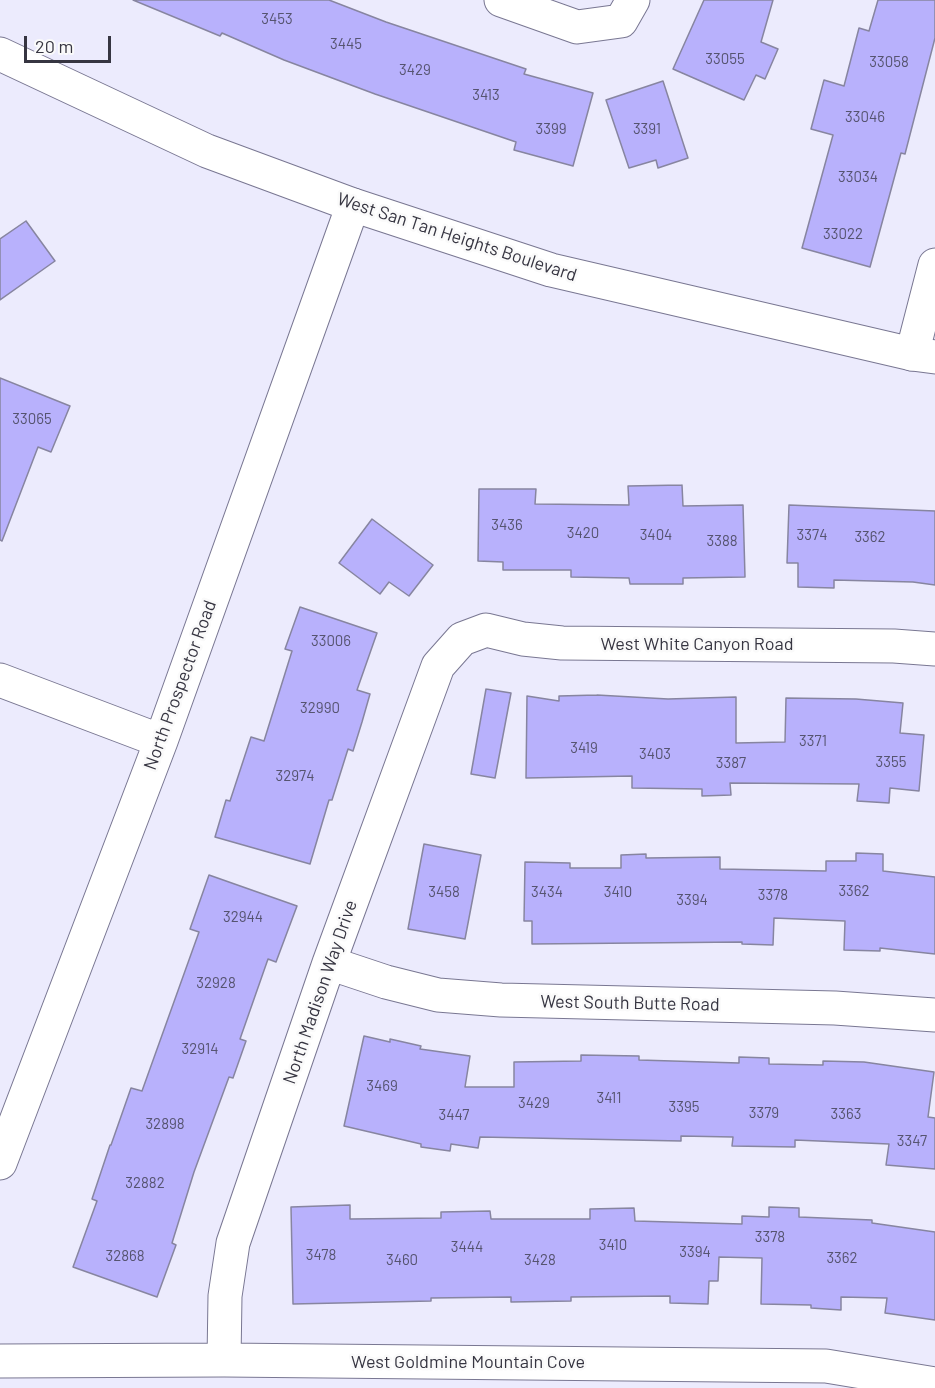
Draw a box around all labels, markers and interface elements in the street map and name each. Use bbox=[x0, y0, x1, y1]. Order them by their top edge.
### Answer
house number: 3453 bbox=[261, 10, 293, 28]
scale bar bbox=[27, 24, 114, 62]
text: 20 m bbox=[35, 35, 73, 57]
house number: 3445 bbox=[330, 35, 362, 53]
house number: 33055 bbox=[705, 50, 745, 68]
house number: 33058 bbox=[869, 53, 909, 71]
house number: 3429 bbox=[399, 61, 431, 79]
house number: 3413 bbox=[472, 86, 500, 104]
house number: 33046 bbox=[845, 108, 885, 126]
house number: 3399 bbox=[535, 120, 567, 138]
house number: 3391 bbox=[633, 120, 661, 138]
house number: 33034 bbox=[838, 168, 878, 186]
street label: West San Tan Heights Boulevard bbox=[334, 188, 580, 286]
house number: 33022 bbox=[823, 225, 863, 243]
house number: 33065 bbox=[12, 410, 52, 428]
house number: 3436 bbox=[491, 516, 523, 534]
house number: 3420 bbox=[567, 524, 599, 542]
house number: 3404 bbox=[640, 526, 672, 544]
house number: 3374 bbox=[797, 526, 827, 544]
house number: 3362 bbox=[854, 528, 886, 546]
house number: 3388 bbox=[706, 532, 738, 550]
street label: North Prospector Road bbox=[139, 597, 221, 773]
house number: 33006 bbox=[311, 632, 351, 650]
street label: West White Canyon Road bbox=[600, 633, 794, 655]
house number: 32990 bbox=[300, 699, 340, 717]
house number: 3371 bbox=[799, 732, 827, 750]
house number: 3419 bbox=[570, 739, 598, 757]
house number: 3403 bbox=[639, 745, 671, 763]
house number: 3355 bbox=[876, 753, 906, 771]
house number: 3387 bbox=[716, 754, 746, 772]
house number: 32974 bbox=[276, 767, 314, 785]
house number: 3362 bbox=[838, 882, 870, 900]
house number: 3458 bbox=[428, 883, 460, 901]
house number: 3434 bbox=[531, 883, 563, 901]
house number: 3410 bbox=[604, 883, 632, 901]
house number: 3378 bbox=[758, 886, 788, 904]
house number: 3394 bbox=[676, 891, 708, 909]
street label: North Madison Way Drive bbox=[278, 897, 362, 1087]
house number: 32944 bbox=[223, 908, 263, 926]
house number: 32928 bbox=[196, 974, 236, 992]
street label: West South Butte Road bbox=[540, 991, 720, 1015]
house number: 32914 bbox=[182, 1040, 218, 1058]
house number: 3469 bbox=[366, 1077, 398, 1095]
house number: 3411 bbox=[596, 1089, 622, 1107]
house number: 3429 bbox=[518, 1094, 550, 1112]
house number: 3395 bbox=[669, 1098, 699, 1116]
house number: 3379 bbox=[749, 1104, 779, 1122]
house number: 3363 bbox=[831, 1105, 861, 1123]
house number: 3447 bbox=[439, 1106, 469, 1124]
house number: 32898 bbox=[145, 1115, 185, 1133]
house number: 3347 bbox=[897, 1132, 927, 1150]
house number: 32882 bbox=[125, 1174, 165, 1192]
house number: 3378 bbox=[755, 1228, 785, 1246]
house number: 3410 bbox=[599, 1236, 627, 1254]
house number: 3444 bbox=[451, 1238, 483, 1256]
house number: 3394 bbox=[679, 1243, 711, 1261]
house number: 3478 bbox=[306, 1246, 336, 1264]
house number: 32868 bbox=[105, 1247, 145, 1265]
house number: 3362 bbox=[826, 1249, 858, 1267]
house number: 3460 bbox=[386, 1251, 418, 1269]
house number: 3428 bbox=[524, 1251, 556, 1269]
street label: West Goldmine Mountain Cove bbox=[351, 1351, 585, 1373]

